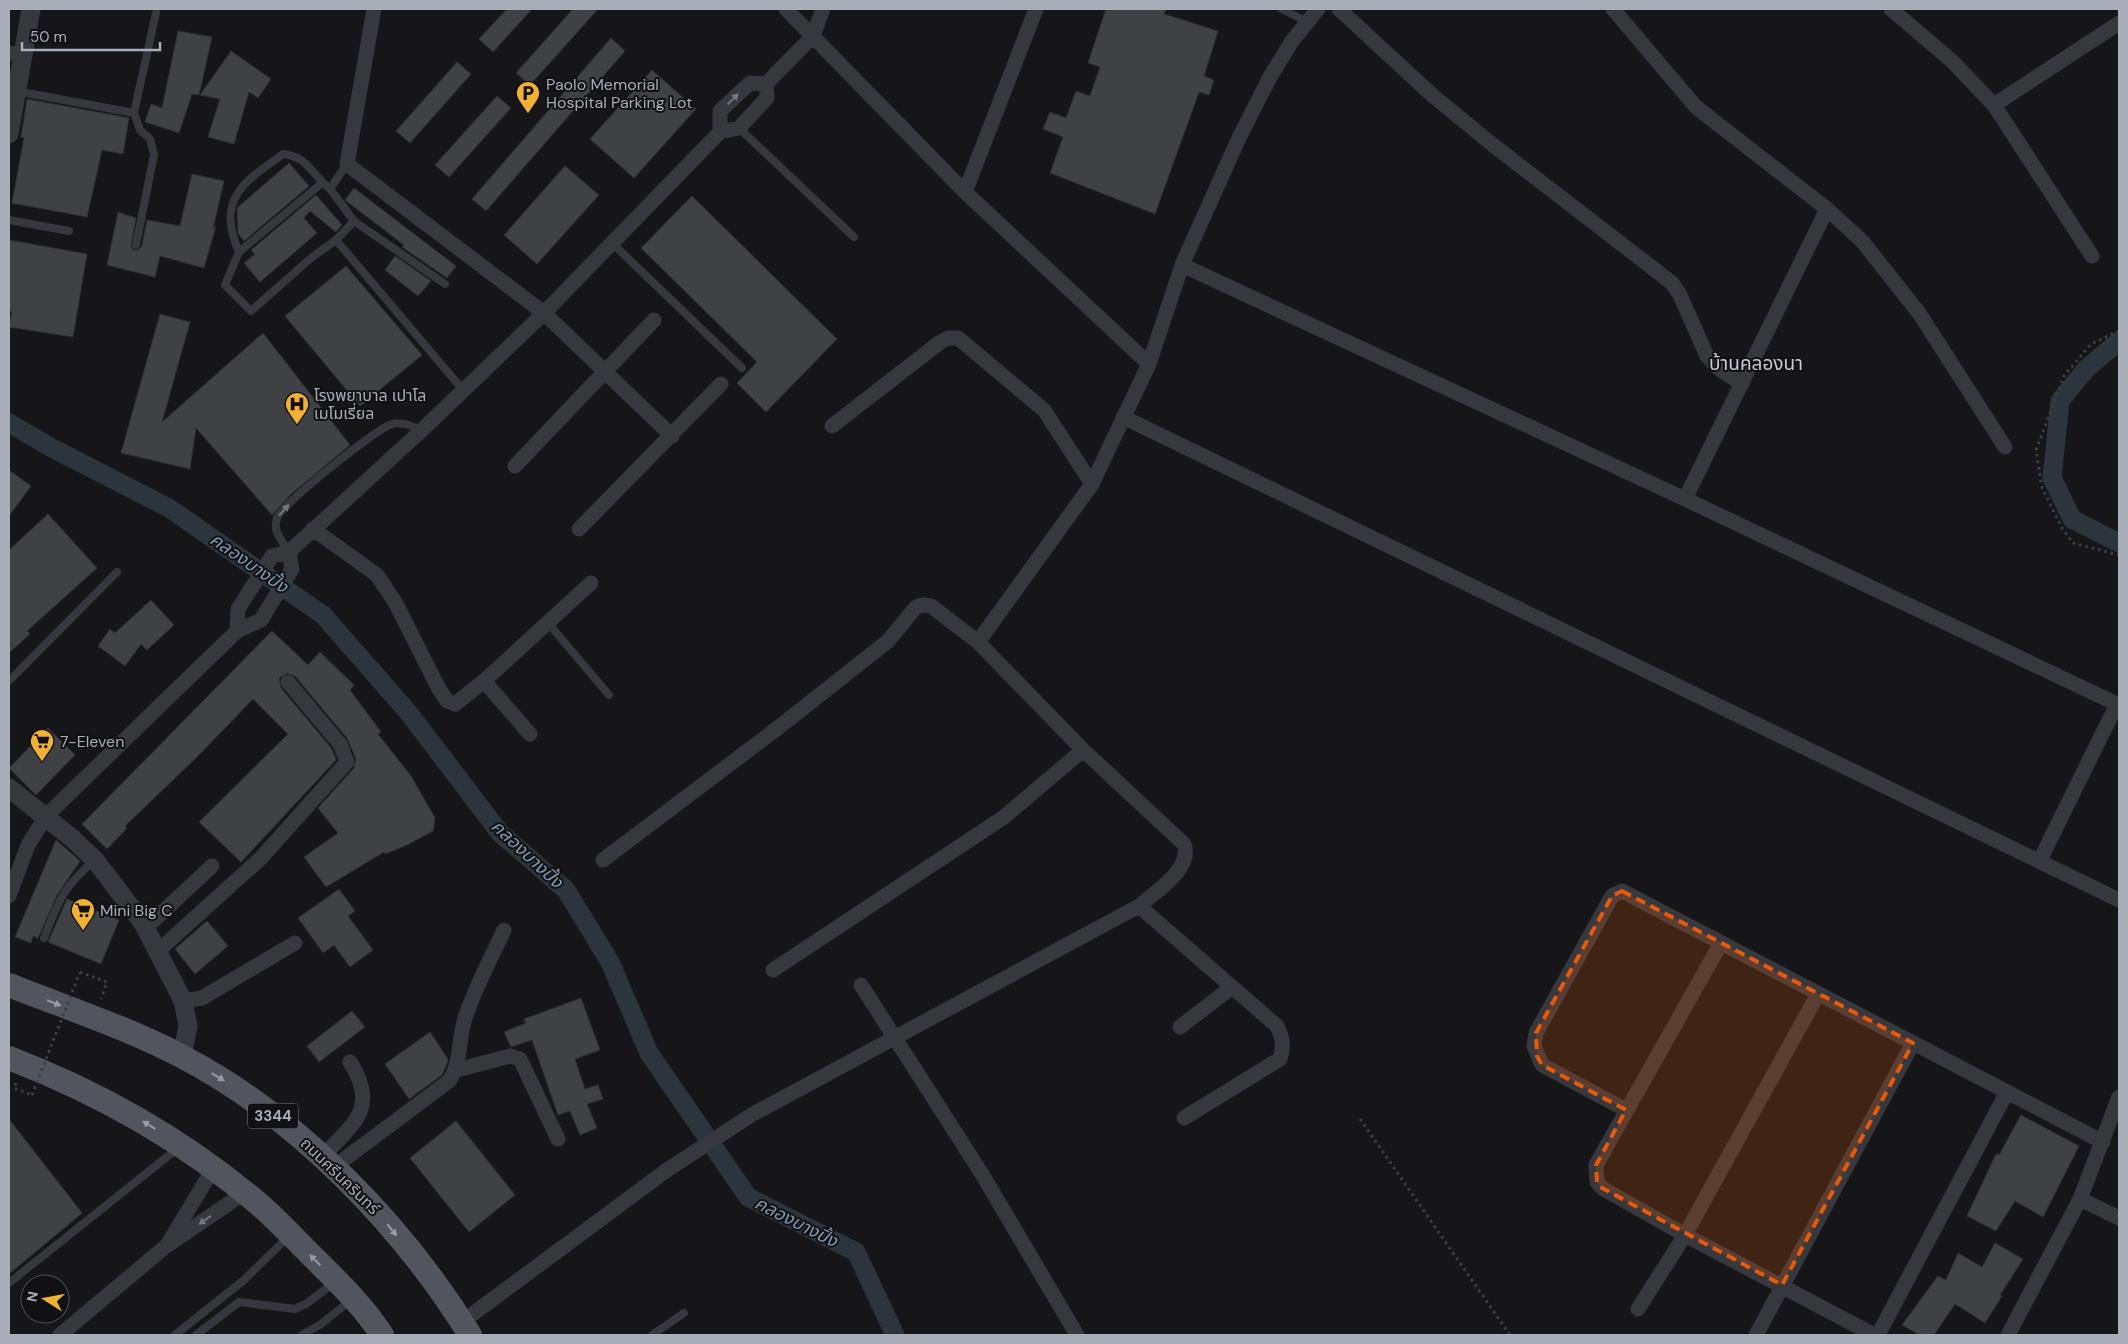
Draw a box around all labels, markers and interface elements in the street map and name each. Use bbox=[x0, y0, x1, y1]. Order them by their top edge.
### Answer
scale bar bbox=[22, 20, 160, 52]
text: 50 m bbox=[30, 27, 67, 47]
place label: Paolo Memorial Hospital Parking Lot bbox=[546, 74, 692, 113]
parking icon: Paolo Memorial Hospital Parking Lot bbox=[515, 80, 541, 114]
one-way arrow bbox=[727, 93, 739, 105]
district label: บ้านคลองนา bbox=[1709, 351, 1803, 376]
place label: โรงพยาบาล เปาโล เมโมเรี่ยล bbox=[314, 385, 426, 424]
hospital icon: โรงพยาบาล เปาโล เมโมเรี่ยล bbox=[284, 391, 310, 425]
one-way arrow bbox=[278, 503, 289, 516]
water label: คลองบางปิ้ง bbox=[205, 527, 294, 599]
supermarket icon: 7-Eleven bbox=[29, 728, 55, 762]
place label: 7-Eleven bbox=[60, 731, 124, 752]
water label: คลองบางปิ้ง bbox=[486, 815, 569, 894]
supermarket icon: Mini Big C bbox=[70, 897, 96, 931]
place label: Mini Big C bbox=[100, 900, 173, 921]
one-way arrow bbox=[47, 999, 61, 1007]
one-way arrow bbox=[211, 1073, 224, 1082]
road number: 3344 bbox=[248, 1104, 298, 1128]
one-way arrow bbox=[142, 1120, 155, 1129]
street label: ถนนศรีนครินทร์ bbox=[296, 1133, 385, 1219]
water label: คลองบางปิ้ง bbox=[751, 1191, 843, 1254]
one-way arrow bbox=[198, 1215, 212, 1225]
one-way arrow bbox=[386, 1223, 397, 1236]
one-way arrow bbox=[309, 1254, 321, 1266]
north arrow bbox=[20, 1274, 70, 1324]
text: N bbox=[22, 1290, 42, 1303]

